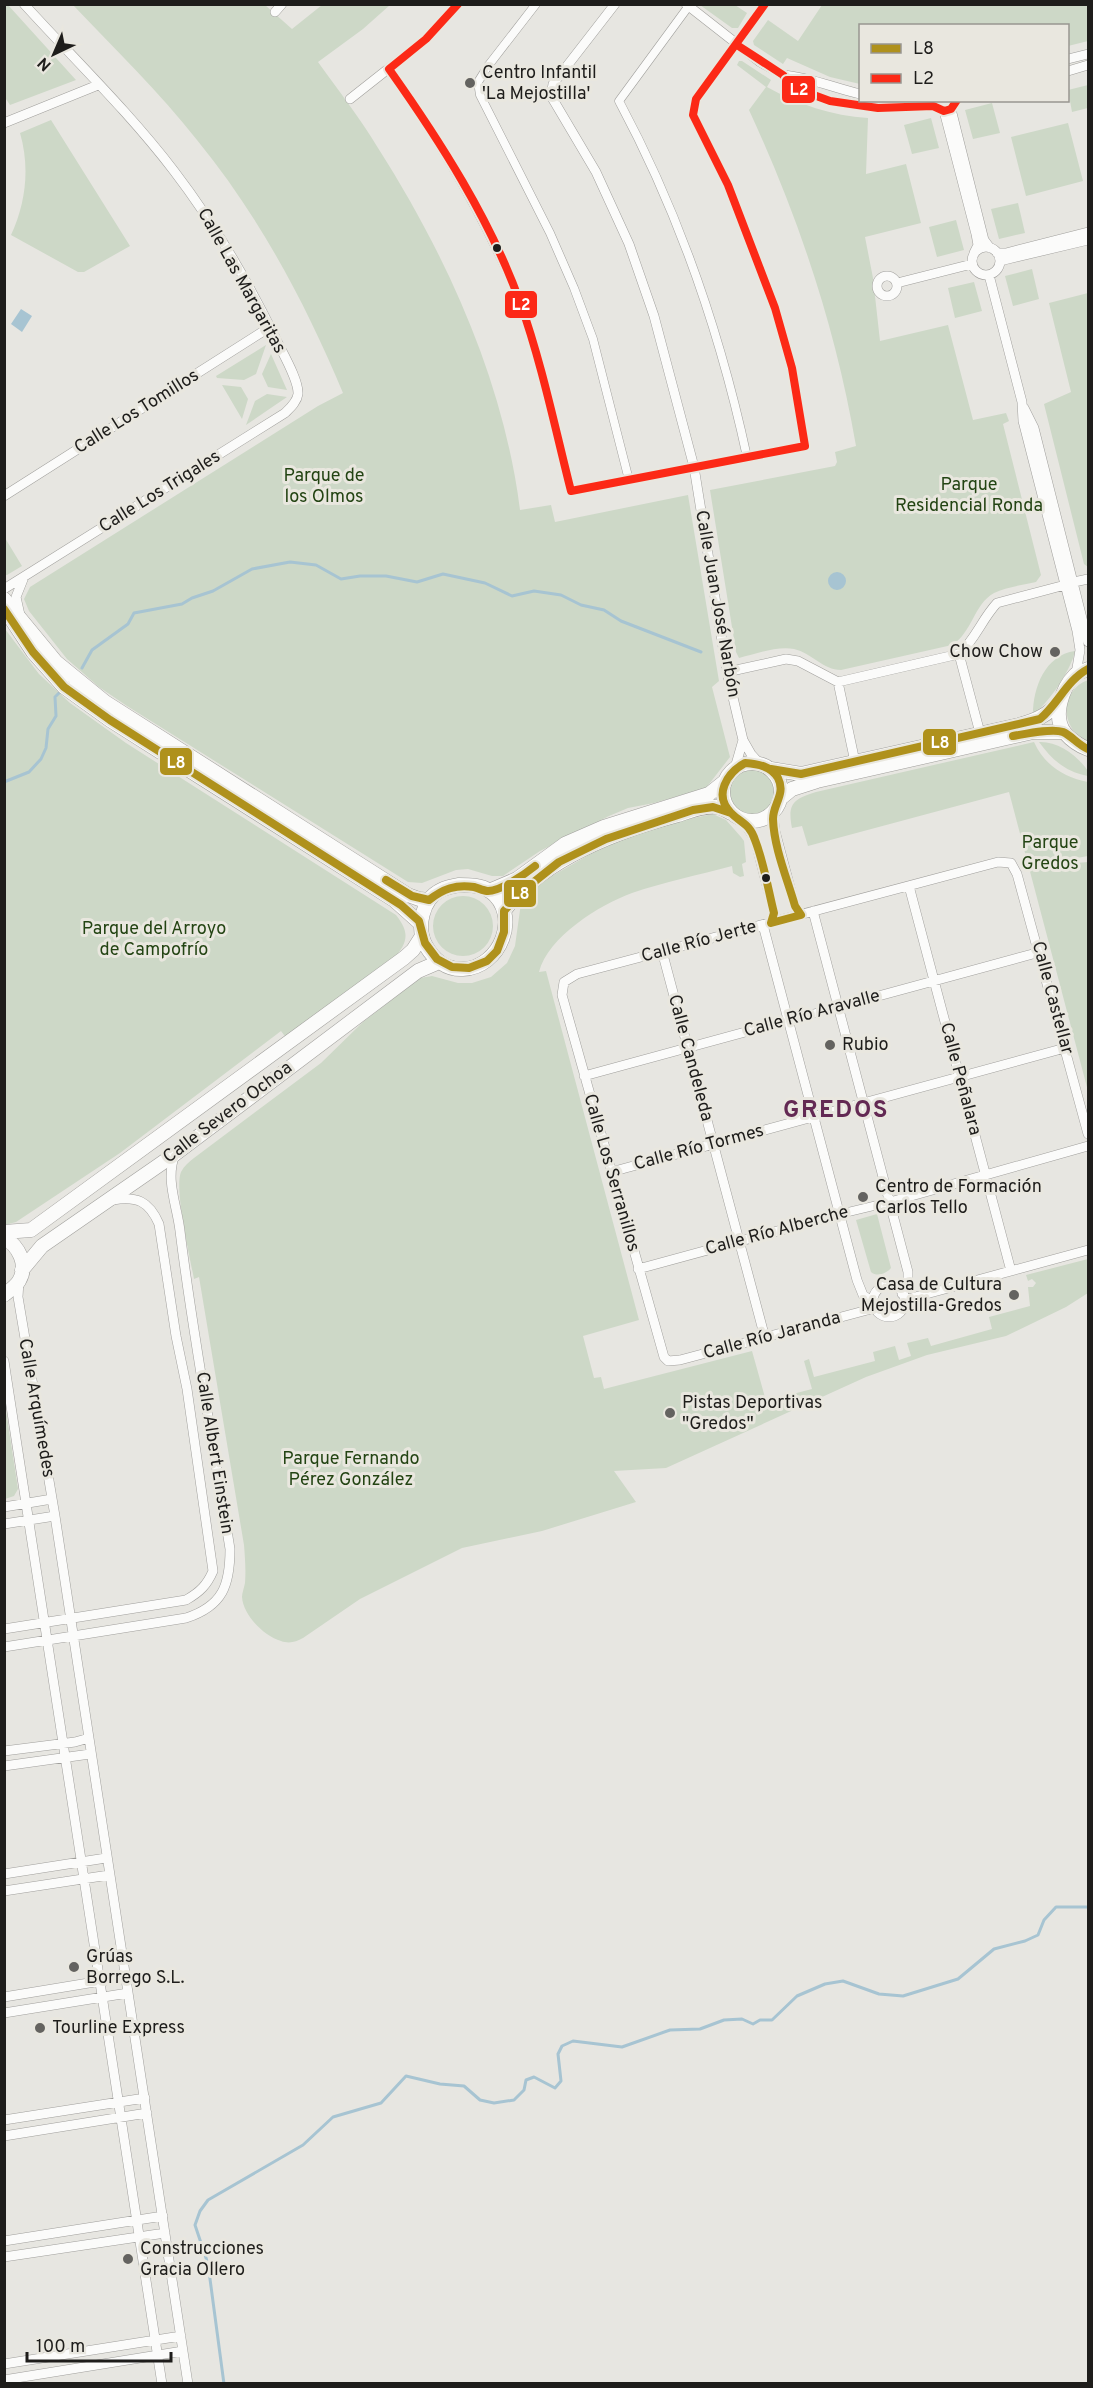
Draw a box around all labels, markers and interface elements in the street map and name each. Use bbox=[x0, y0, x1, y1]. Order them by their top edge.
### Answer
north arrow bbox=[24, 24, 84, 84]
legend bbox=[859, 24, 1069, 102]
text: L8 bbox=[913, 38, 934, 61]
text: N bbox=[34, 52, 56, 75]
place label: Centro Infantil 'La Mejostilla' bbox=[482, 62, 597, 106]
text: L2 bbox=[913, 68, 934, 91]
line badge: L2 bbox=[781, 75, 816, 104]
marker: Centro Infantil 'La Mejostilla' bbox=[463, 76, 477, 90]
text: L2 bbox=[790, 81, 808, 101]
street label: Calle Las Margaritas bbox=[191, 204, 291, 358]
unlabelled marker bbox=[491, 242, 503, 254]
line badge: L2 bbox=[504, 290, 538, 319]
text: L2 bbox=[512, 296, 530, 316]
street label: Calle Los Tomillos bbox=[70, 364, 204, 460]
street label: Calle Los Trigales bbox=[95, 445, 225, 539]
park label: Parque de los Olmos bbox=[283, 465, 365, 509]
park label: Parque Residencial Ronda bbox=[895, 474, 1043, 518]
street label: Calle Juan José Narbón bbox=[689, 509, 745, 699]
place label: Chow Chow bbox=[949, 641, 1043, 664]
marker: Chow Chow bbox=[1048, 645, 1062, 659]
line badge: L8 bbox=[922, 728, 957, 756]
text: L8 bbox=[930, 734, 950, 754]
line badge: L8 bbox=[159, 747, 193, 776]
text: L8 bbox=[166, 754, 186, 774]
park label: Parque Gredos bbox=[1021, 832, 1079, 876]
unlabelled marker bbox=[760, 872, 772, 884]
line badge: L8 bbox=[503, 879, 537, 908]
text: L8 bbox=[510, 885, 530, 905]
street label: Calle Río Jerte bbox=[639, 916, 759, 968]
park label: Parque del Arroyo de Campofrío bbox=[82, 918, 226, 962]
street label: Calle Castellar bbox=[1026, 939, 1078, 1057]
street label: Calle Río Aravalle bbox=[741, 985, 883, 1043]
street label: Calle Candeleda bbox=[662, 992, 718, 1124]
street label: Calle Peñalara bbox=[934, 1020, 986, 1138]
place label: Rubio bbox=[842, 1034, 889, 1057]
marker: Rubio bbox=[823, 1038, 837, 1052]
street label: Calle Severo Ochoa bbox=[159, 1057, 297, 1169]
street label: Calle Los Serranillos bbox=[577, 1091, 645, 1255]
district label: GREDOS bbox=[783, 1096, 889, 1126]
street label: Calle Río Tormes bbox=[631, 1120, 767, 1176]
place label: Centro de Formación Carlos Tello bbox=[875, 1176, 1042, 1220]
marker: Centro de Formación Carlos Tello bbox=[856, 1190, 870, 1204]
street label: Calle Río Alberche bbox=[703, 1201, 851, 1261]
place label: Casa de Cultura Mejostilla-Gredos bbox=[861, 1274, 1002, 1318]
marker: Casa de Cultura Mejostilla-Gredos bbox=[1007, 1288, 1021, 1302]
street label: Calle Río Jaranda bbox=[701, 1307, 843, 1365]
street label: Calle Arquímedes bbox=[12, 1337, 60, 1479]
street label: Calle Albert Einstein bbox=[190, 1370, 238, 1536]
place label: Pistas Deportivas "Gredos" bbox=[682, 1392, 822, 1436]
marker: Pistas Deportivas "Gredos" bbox=[663, 1406, 677, 1420]
park label: Parque Fernando Pérez González bbox=[282, 1448, 420, 1492]
place label: Grúas Borrego S.L. bbox=[86, 1946, 184, 1990]
marker: Grúas Borrego S.L. bbox=[67, 1960, 81, 1974]
place label: Tourline Express bbox=[52, 2017, 185, 2040]
marker: Tourline Express bbox=[33, 2021, 47, 2035]
place label: Construcciones Gracia Ollero bbox=[140, 2238, 264, 2282]
marker: Construcciones Gracia Ollero bbox=[121, 2252, 135, 2266]
scale bar bbox=[27, 2325, 171, 2363]
text: 100 m bbox=[36, 2336, 85, 2359]

